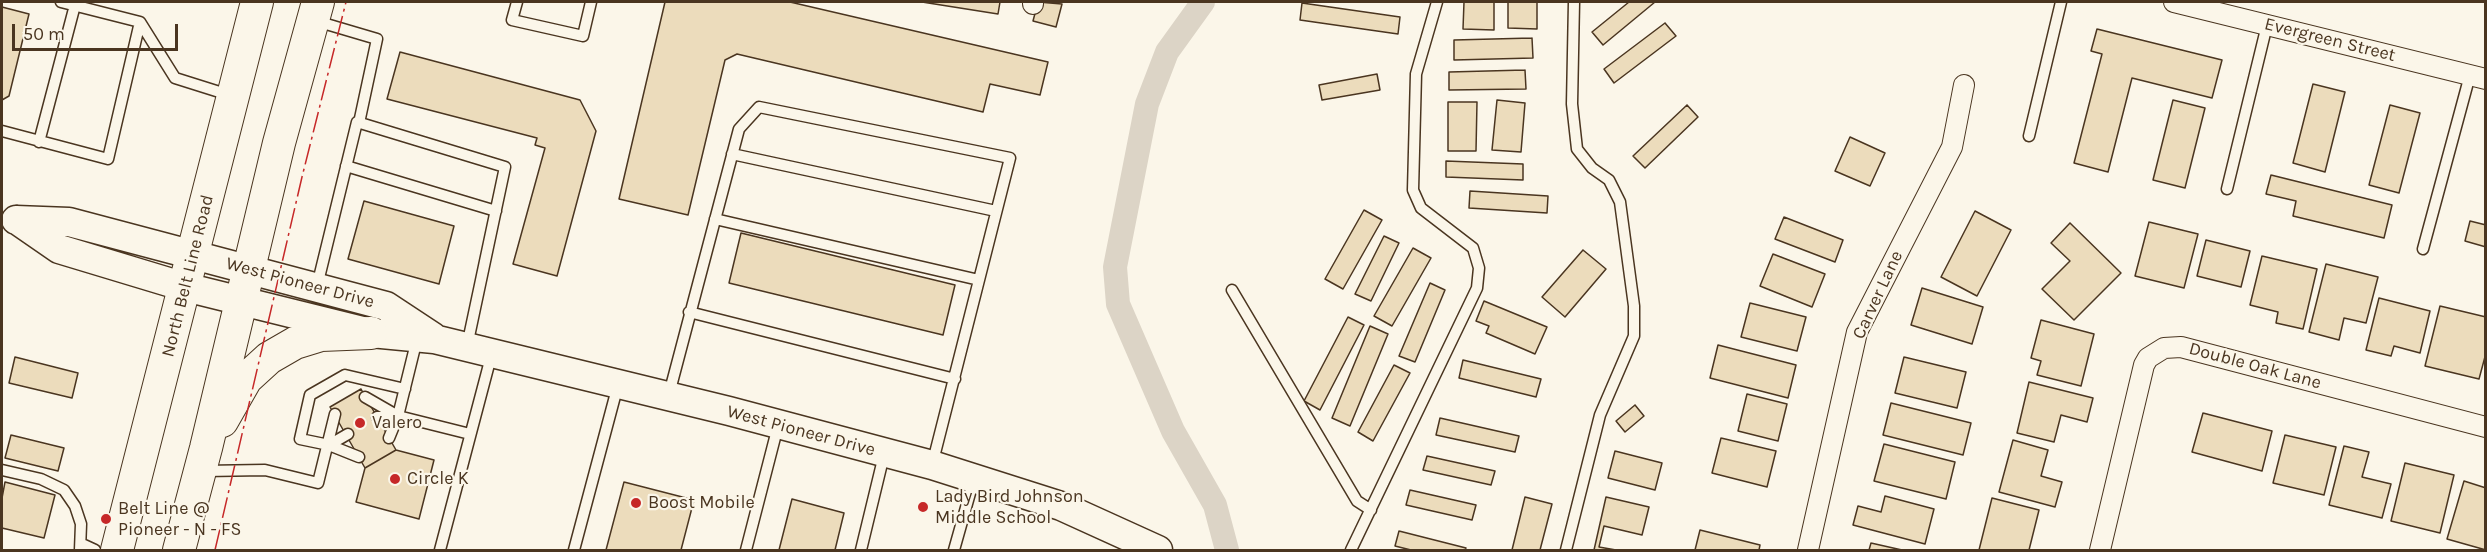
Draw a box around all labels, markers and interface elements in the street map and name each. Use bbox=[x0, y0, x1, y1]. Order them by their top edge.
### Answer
scale bar bbox=[15, 12, 182, 50]
street label: Evergreen Street bbox=[2262, 13, 2398, 67]
text: 50 m bbox=[23, 23, 65, 45]
street label: North Belt Line Road bbox=[157, 193, 219, 359]
street label: Carver Lane bbox=[1848, 247, 1908, 343]
street label: West Pioneer Drive bbox=[224, 253, 376, 313]
street label: Double Oak Lane bbox=[2186, 338, 2324, 394]
street label: West Pioneer Drive bbox=[725, 401, 877, 461]
place label: Valero bbox=[372, 412, 422, 434]
marker: Valero bbox=[353, 416, 367, 430]
place label: Circle K bbox=[407, 468, 469, 490]
marker: Circle K bbox=[388, 472, 402, 486]
place label: Lady Bird Johnson Middle School bbox=[935, 486, 1084, 528]
place label: Boost Mobile bbox=[648, 492, 755, 514]
marker: Boost Mobile bbox=[629, 496, 643, 510]
place label: Belt Line @ Pioneer - N - FS bbox=[118, 498, 241, 540]
marker: Lady Bird Johnson Middle School bbox=[916, 500, 930, 514]
marker: Belt Line @ Pioneer - N - FS bbox=[99, 512, 113, 526]

